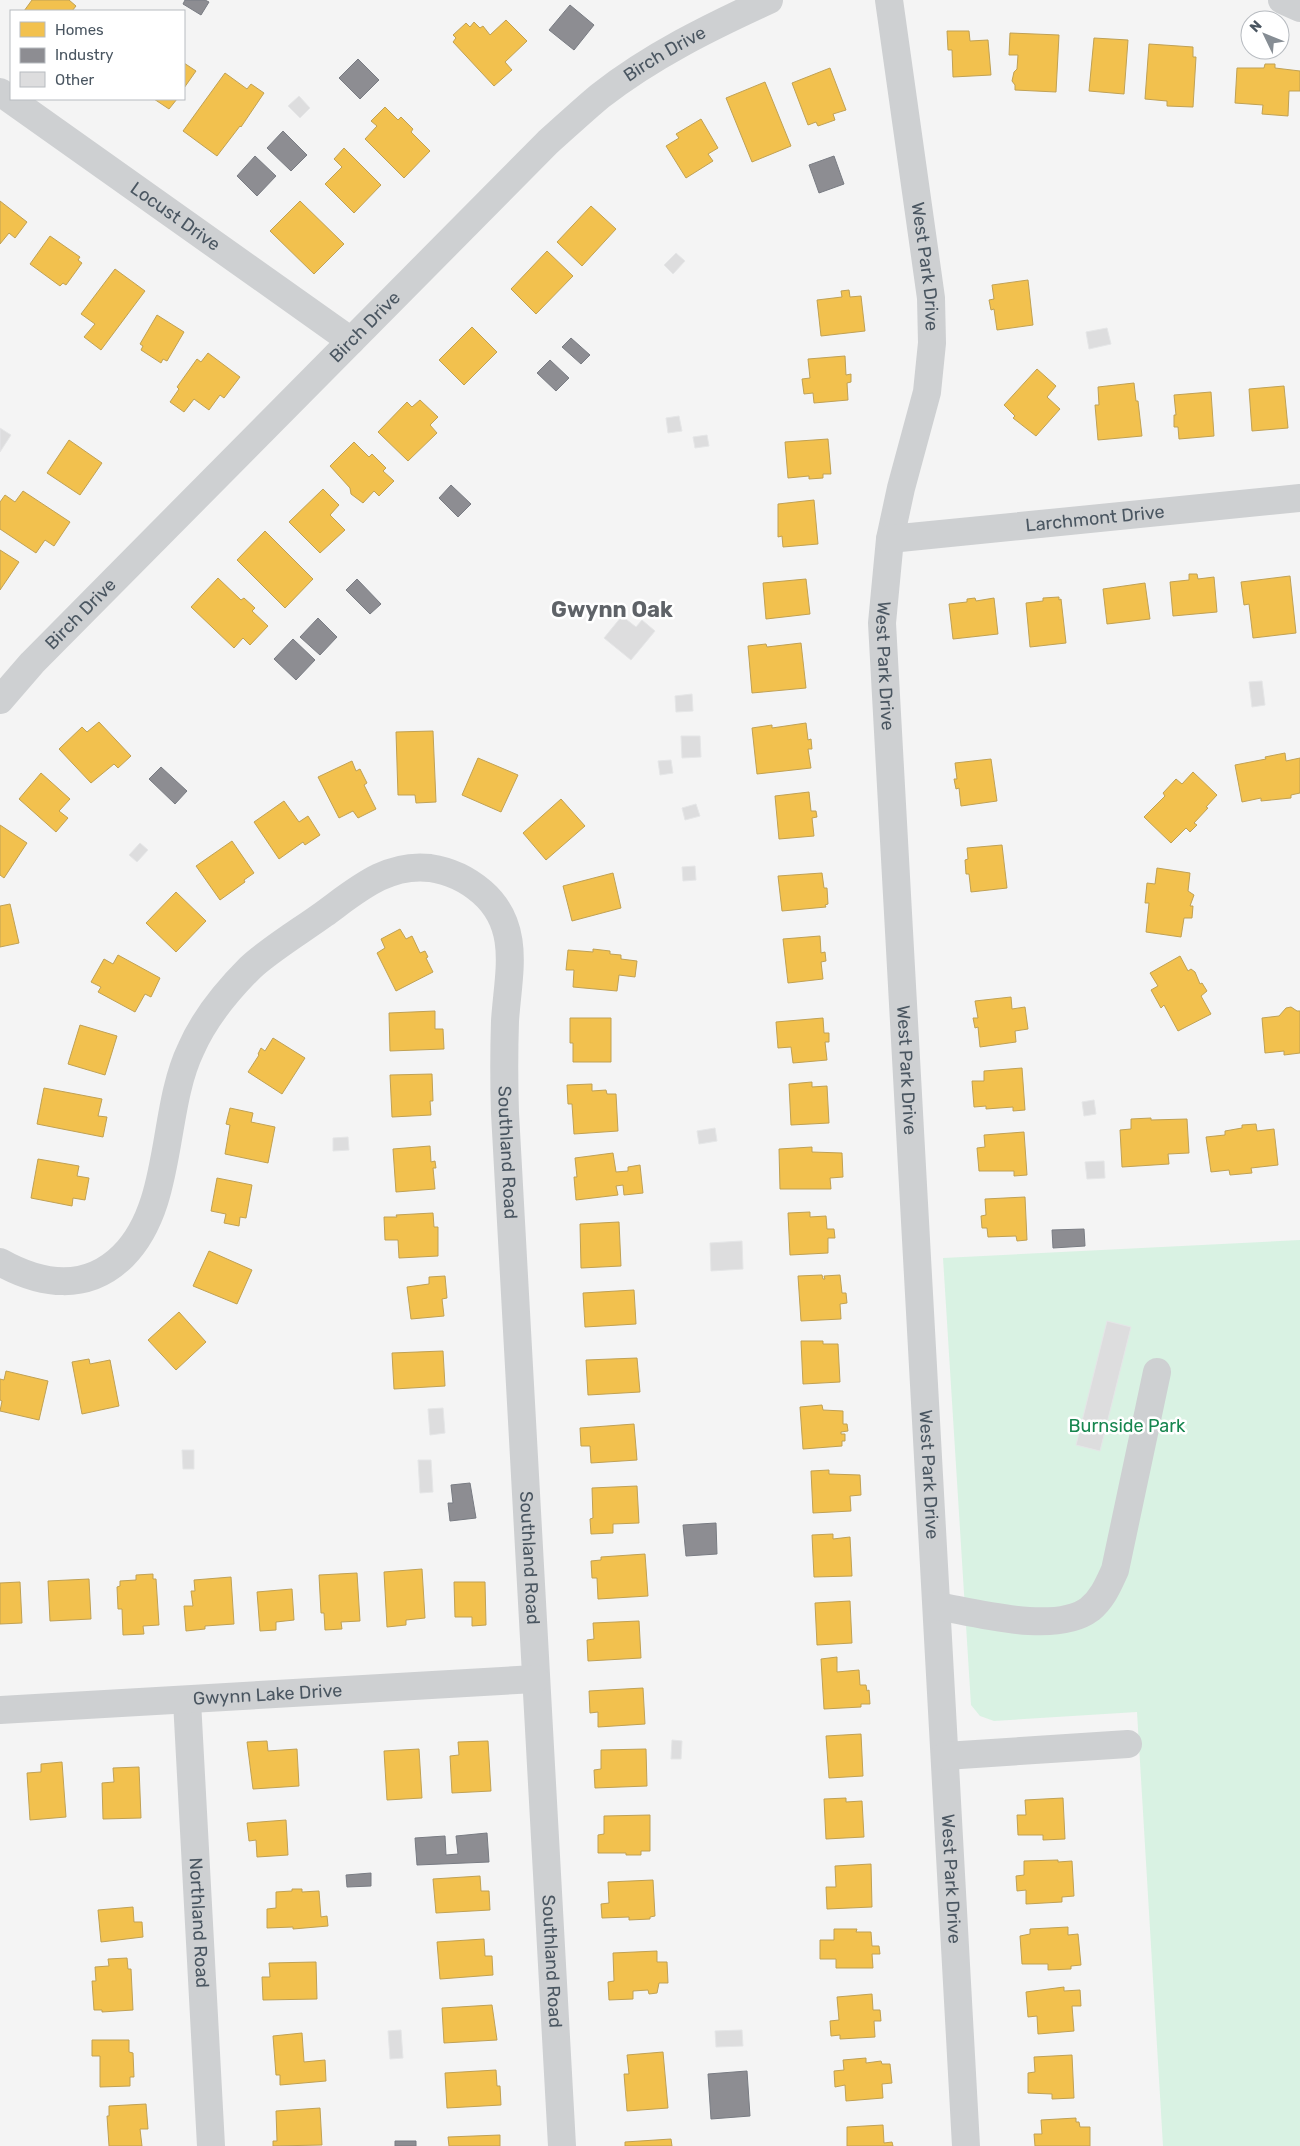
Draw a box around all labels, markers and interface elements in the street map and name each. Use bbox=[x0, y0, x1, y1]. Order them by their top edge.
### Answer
legend bbox=[10, 10, 185, 100]
north arrow bbox=[1240, 10, 1290, 60]
text: N bbox=[1246, 17, 1266, 36]
text: Homes bbox=[55, 21, 104, 39]
street label: Birch Drive bbox=[619, 21, 710, 86]
text: Industry bbox=[55, 46, 114, 64]
text: Other bbox=[55, 71, 95, 89]
street label: Locust Drive bbox=[126, 177, 225, 256]
street label: West Park Drive bbox=[907, 201, 943, 331]
street label: Birch Drive bbox=[325, 287, 405, 367]
street label: Larchmont Drive bbox=[1024, 501, 1166, 536]
street label: Birch Drive bbox=[41, 574, 121, 654]
district label: Gwynn Oak bbox=[551, 596, 673, 623]
street label: West Park Drive bbox=[871, 600, 899, 731]
street label: West Park Drive bbox=[892, 1005, 921, 1136]
street label: Southland Road bbox=[493, 1086, 522, 1220]
street label: West Park Drive bbox=[914, 1409, 944, 1540]
park label: Burnside Park bbox=[1069, 1415, 1186, 1437]
street label: Southland Road bbox=[515, 1491, 544, 1625]
street label: Gwynn Lake Drive bbox=[192, 1679, 343, 1710]
street label: West Park Drive bbox=[937, 1813, 966, 1944]
street label: Northland Road bbox=[184, 1857, 213, 1989]
street label: Southland Road bbox=[537, 1894, 566, 2029]

